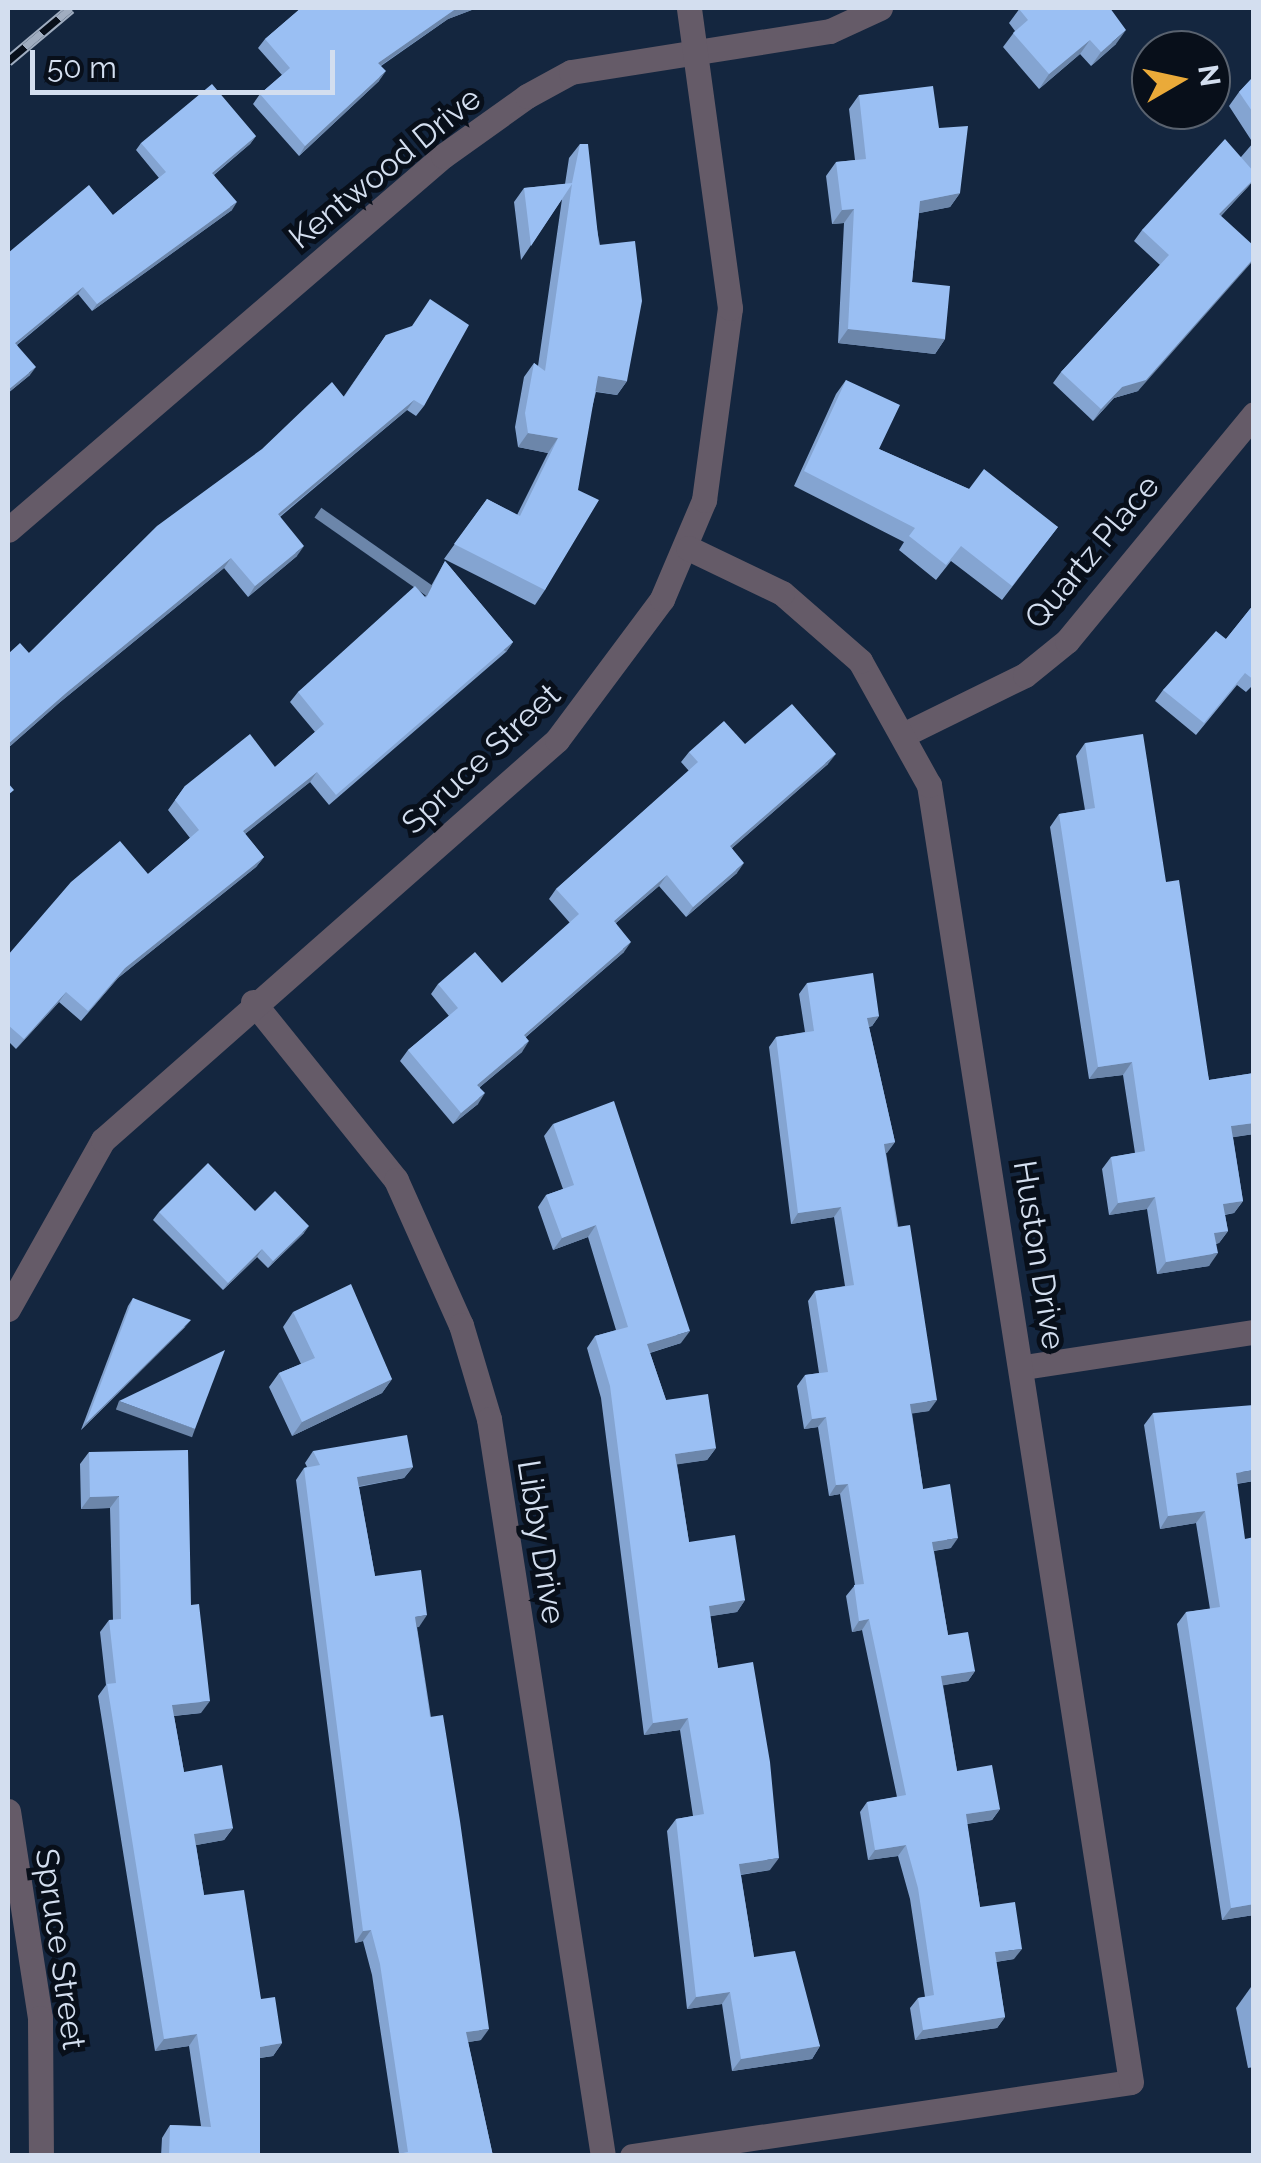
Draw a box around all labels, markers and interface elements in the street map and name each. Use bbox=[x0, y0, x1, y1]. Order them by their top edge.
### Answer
scale bar bbox=[35, 30, 340, 92]
north arrow bbox=[1131, 30, 1231, 130]
text: 50 m bbox=[47, 50, 117, 85]
text: N bbox=[1191, 62, 1227, 89]
street label: Kentwood Drive bbox=[281, 79, 489, 257]
street label: Quartz Place bbox=[1017, 467, 1167, 637]
street label: Spruce Street bbox=[394, 676, 568, 842]
street label: Huston Drive bbox=[1005, 1158, 1073, 1352]
street label: Libby Drive bbox=[509, 1457, 573, 1627]
street label: Spruce Street bbox=[27, 1846, 93, 2052]

